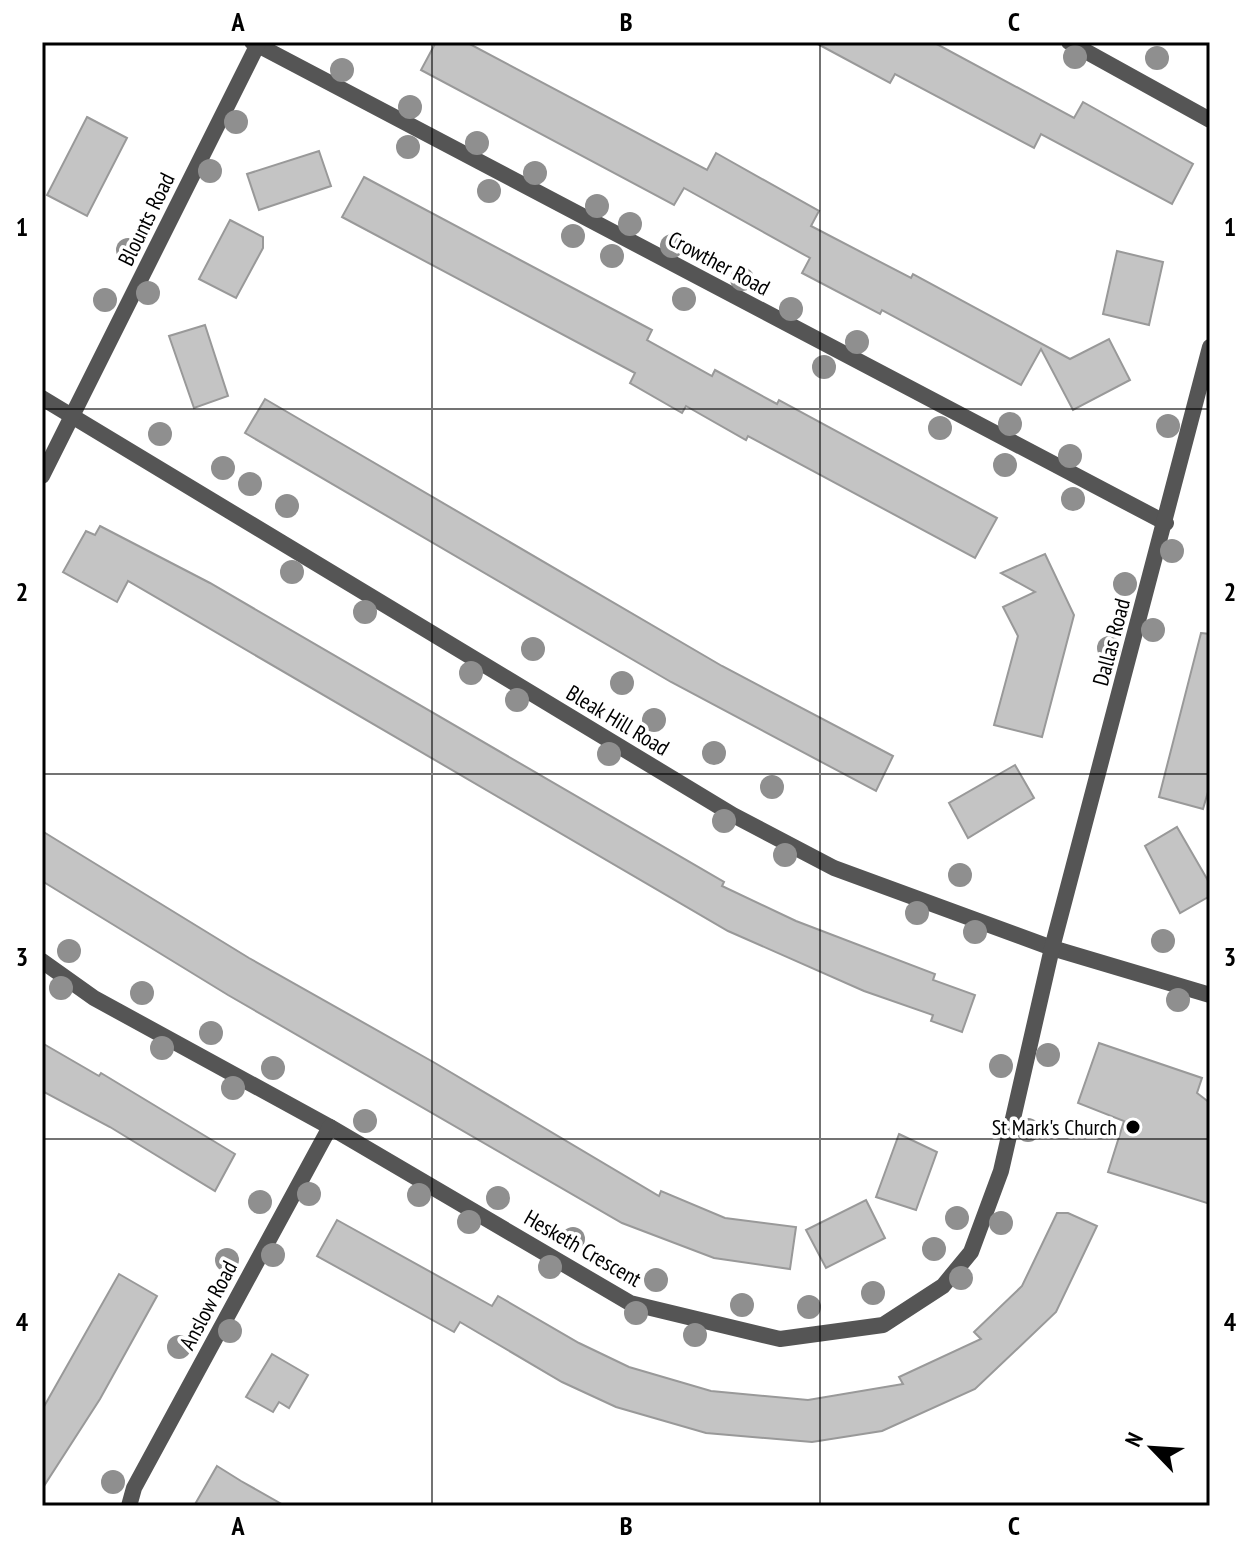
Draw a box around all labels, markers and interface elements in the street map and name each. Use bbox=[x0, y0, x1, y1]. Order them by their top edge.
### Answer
text: A bbox=[230, 5, 245, 38]
text: B bbox=[620, 5, 633, 38]
text: C bbox=[1008, 5, 1020, 38]
street label: Blounts Road bbox=[112, 168, 180, 270]
text: 1 bbox=[16, 210, 28, 243]
text: 1 bbox=[1224, 210, 1236, 243]
street label: Crowther Road bbox=[663, 225, 775, 301]
text: 2 bbox=[16, 575, 28, 608]
text: 2 bbox=[1224, 575, 1236, 608]
street label: Dallas Road bbox=[1086, 595, 1136, 689]
street label: Bleak Hill Road bbox=[561, 678, 675, 762]
text: 3 bbox=[16, 940, 28, 973]
text: 3 bbox=[1224, 940, 1236, 973]
place label: St Mark's Church bbox=[992, 1113, 1117, 1141]
marker: St Mark's Church bbox=[1124, 1118, 1142, 1136]
street label: Hesketh Crescent bbox=[519, 1203, 647, 1293]
street label: Anslow Road bbox=[173, 1256, 243, 1354]
text: 4 bbox=[16, 1305, 29, 1338]
text: 4 bbox=[1224, 1305, 1237, 1338]
north arrow bbox=[1112, 1408, 1192, 1488]
text: N bbox=[1119, 1428, 1149, 1451]
text: A bbox=[230, 1509, 245, 1542]
text: B bbox=[620, 1509, 633, 1542]
text: C bbox=[1008, 1509, 1020, 1542]

